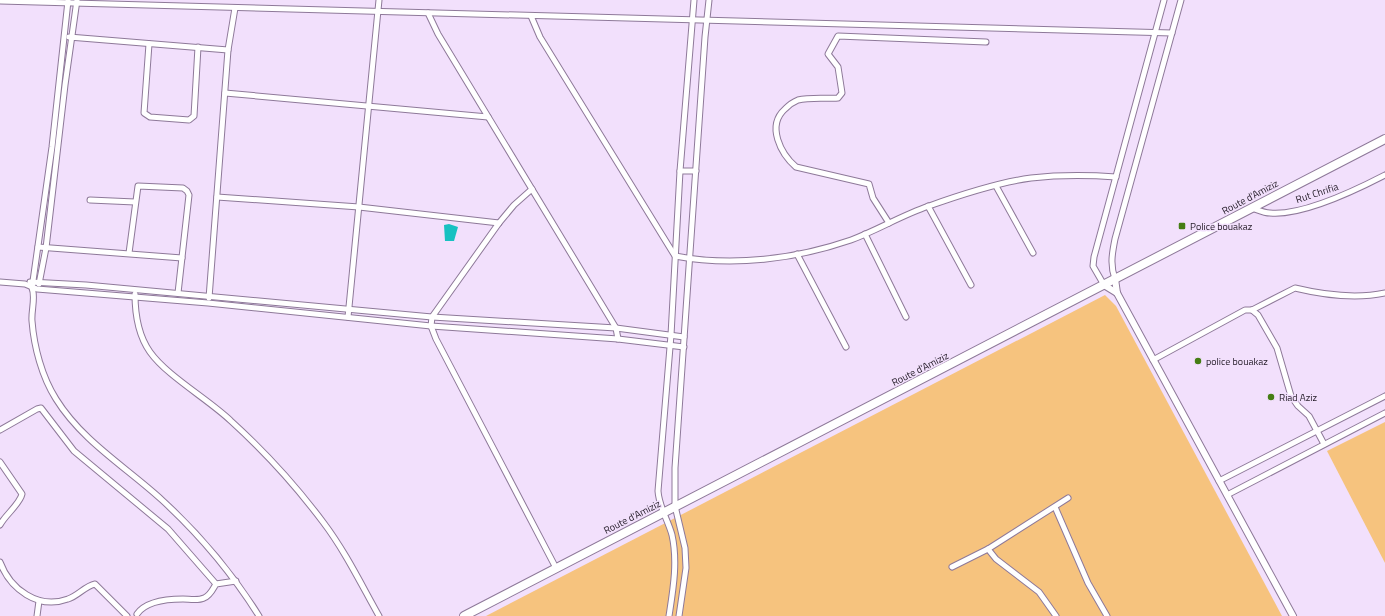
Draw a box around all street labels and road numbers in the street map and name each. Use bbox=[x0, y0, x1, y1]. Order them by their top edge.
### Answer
street label: Route d'Amiziz bbox=[1219, 176, 1281, 218]
street label: Rut Chrifia bbox=[1294, 179, 1340, 207]
street label: Route d'Amiziz bbox=[889, 348, 951, 390]
street label: Route d'Amiziz bbox=[601, 496, 663, 538]

